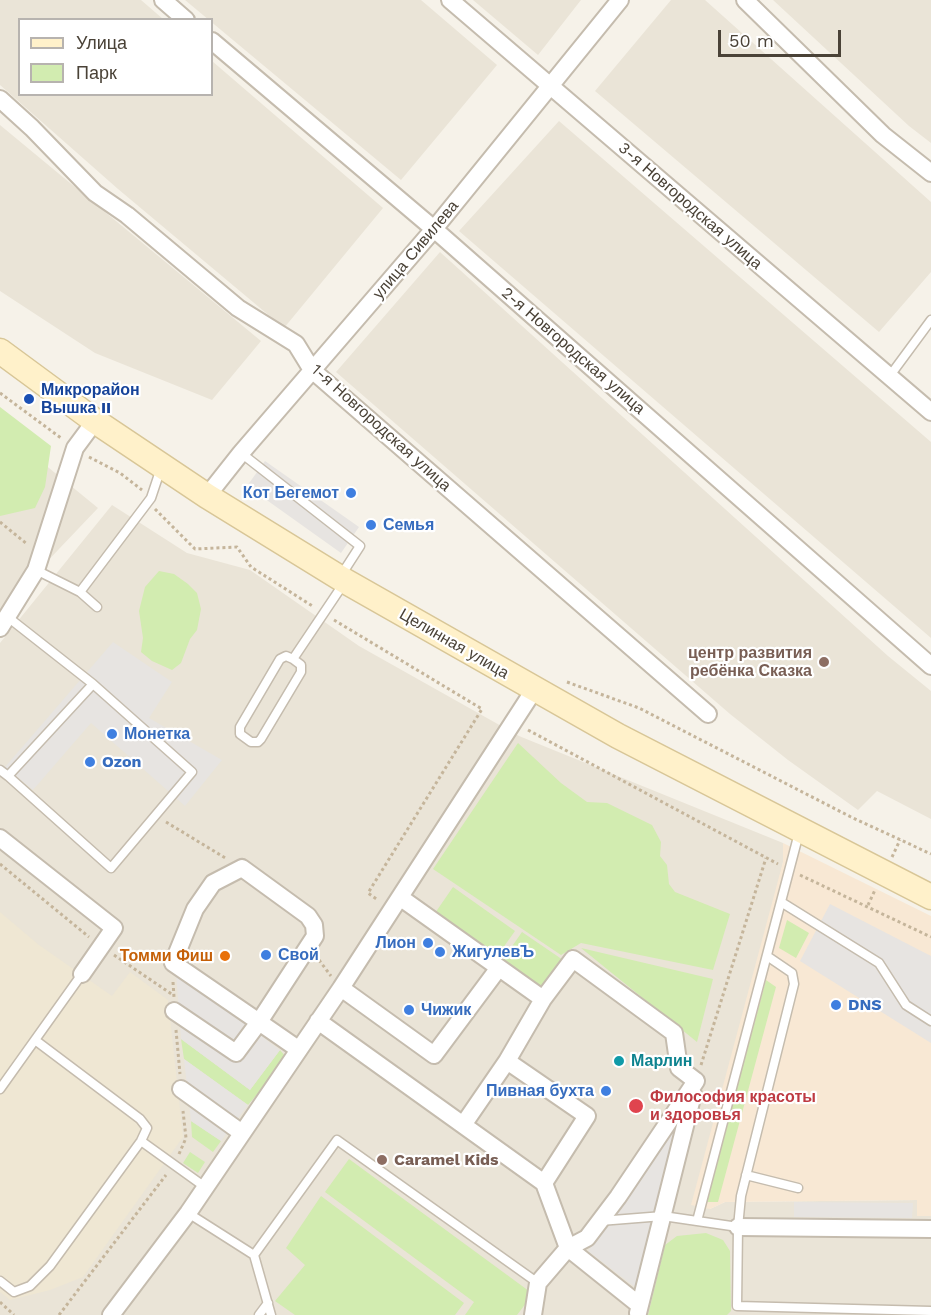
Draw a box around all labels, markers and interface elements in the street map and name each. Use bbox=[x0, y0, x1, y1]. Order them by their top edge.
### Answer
legend bbox=[18, 18, 213, 96]
scale bar bbox=[721, 18, 844, 56]
text: 50 m bbox=[729, 30, 774, 51]
text: Улица bbox=[76, 32, 127, 53]
text: Парк bbox=[76, 62, 117, 83]
street label: 3-я Новгородская улица bbox=[614, 138, 766, 274]
street label: улица Сивилева bbox=[369, 197, 463, 303]
street label: 2-я Новгородская улица bbox=[497, 283, 649, 419]
street label: 1-я Новгородская улица bbox=[307, 360, 455, 496]
place label: Микрорайон Вышка II bbox=[41, 380, 140, 418]
marker: Микрорайон Вышка II bbox=[22, 392, 36, 406]
place label: Кот Бегемот bbox=[243, 483, 339, 503]
marker: Кот Бегемот bbox=[344, 486, 358, 500]
place label: Семья bbox=[383, 515, 434, 535]
marker: Семья bbox=[364, 518, 378, 532]
street label: Целинная улица bbox=[396, 605, 512, 683]
place label: центр развития ребёнка Сказка bbox=[688, 643, 812, 681]
marker: центр развития ребёнка Сказка bbox=[817, 655, 831, 669]
place label: Монетка bbox=[124, 724, 190, 744]
marker: Монетка bbox=[105, 727, 119, 741]
place label: Ozon bbox=[102, 752, 141, 772]
marker: Ozon bbox=[83, 755, 97, 769]
place label: Лион bbox=[376, 933, 416, 953]
marker: Лион bbox=[421, 936, 435, 950]
place label: ЖигулевЪ bbox=[452, 942, 534, 962]
place label: Свой bbox=[278, 945, 319, 965]
marker: ЖигулевЪ bbox=[433, 945, 447, 959]
place label: Томми Фиш bbox=[120, 946, 213, 966]
marker: Свой bbox=[259, 948, 273, 962]
marker: Томми Фиш bbox=[218, 949, 232, 963]
place label: DNS bbox=[848, 995, 882, 1015]
marker: DNS bbox=[829, 998, 843, 1012]
place label: Чижик bbox=[421, 1000, 471, 1020]
marker: Чижик bbox=[402, 1003, 416, 1017]
place label: Марлин bbox=[631, 1051, 692, 1071]
marker: Марлин bbox=[612, 1054, 626, 1068]
place label: Пивная бухта bbox=[486, 1081, 594, 1101]
marker: Пивная бухта bbox=[599, 1084, 613, 1098]
place label: Философия красоты и здоровья bbox=[650, 1087, 816, 1125]
marker: Философия красоты и здоровья bbox=[627, 1097, 645, 1115]
place label: Caramel Kids bbox=[394, 1150, 499, 1170]
marker: Caramel Kids bbox=[375, 1153, 389, 1167]

